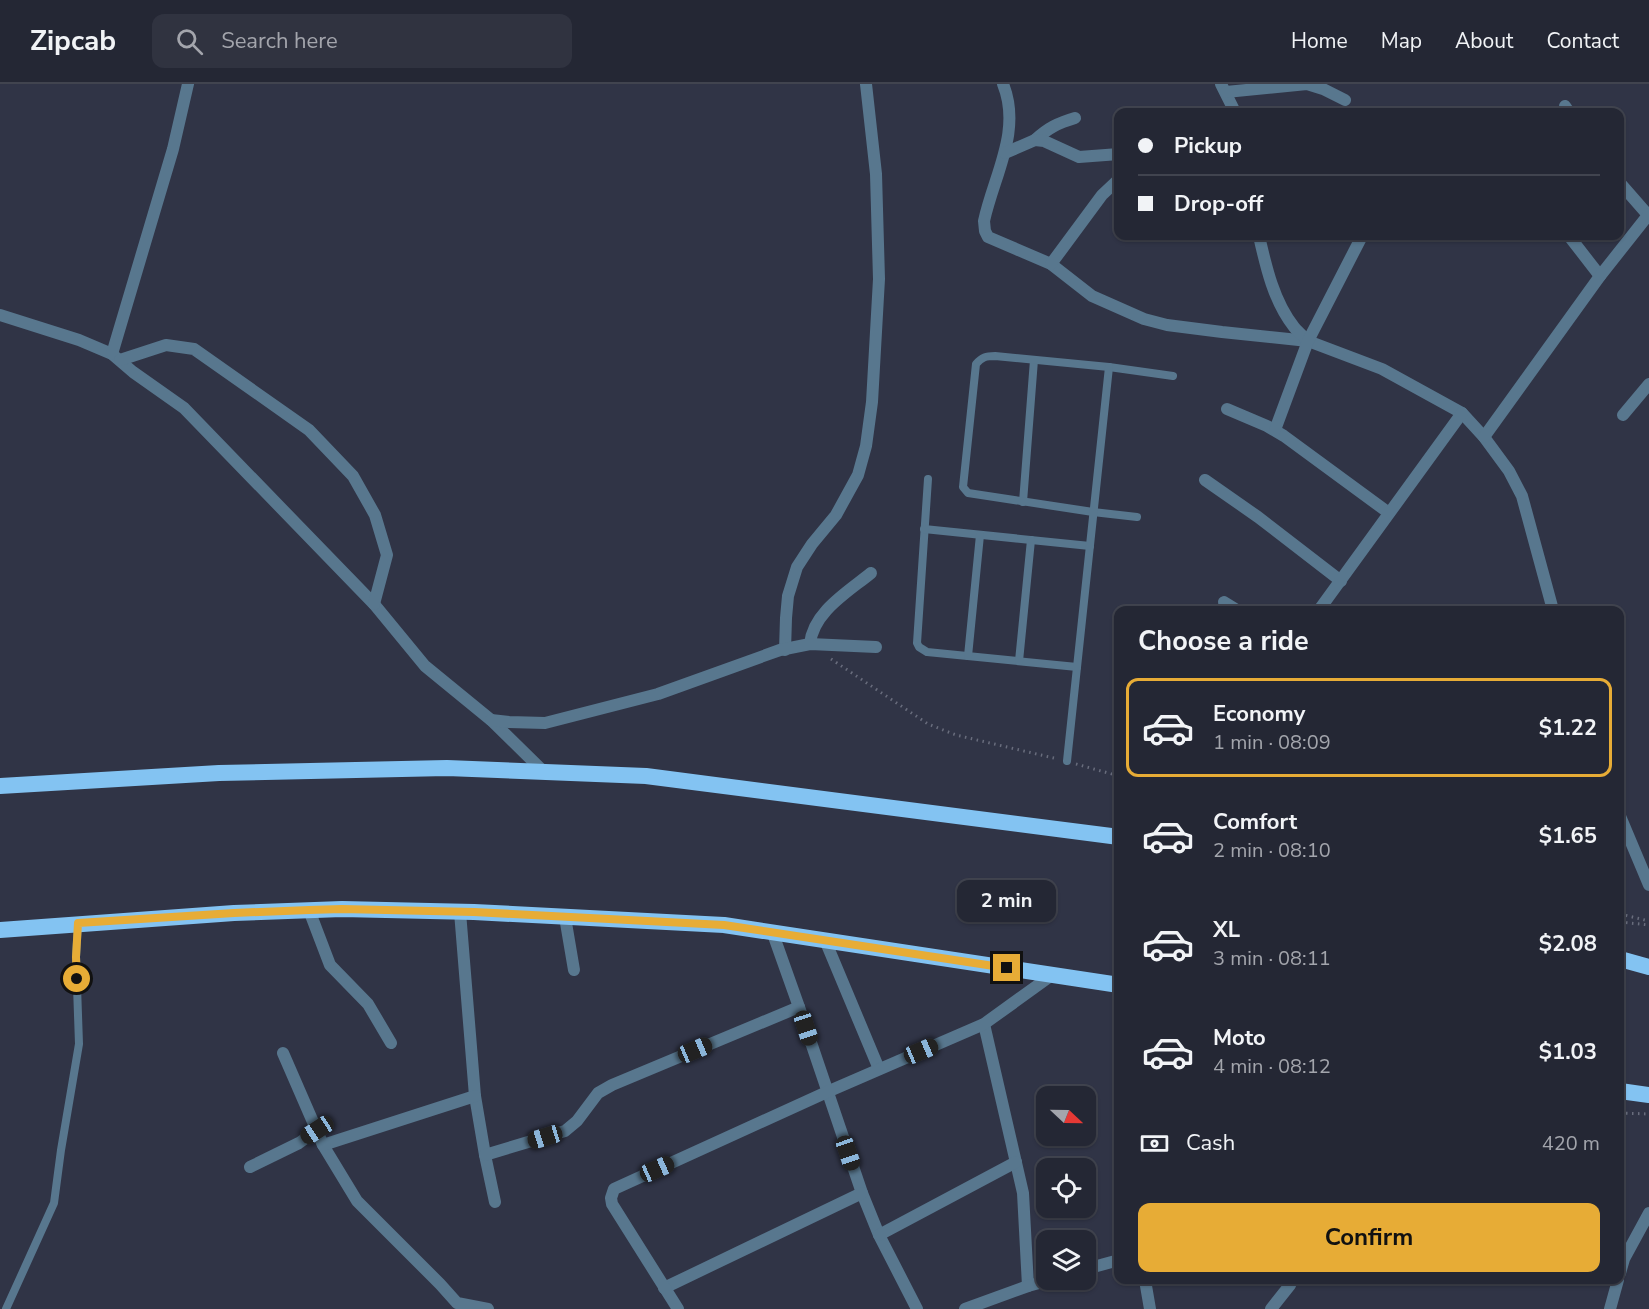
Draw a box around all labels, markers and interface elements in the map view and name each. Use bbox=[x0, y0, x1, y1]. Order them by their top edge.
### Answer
search box bbox=[152, 14, 572, 68]
text: Zipcab bbox=[30, 22, 116, 60]
icon: search bbox=[173, 25, 206, 58]
text: Search here bbox=[221, 26, 338, 56]
text: Home bbox=[1291, 27, 1348, 55]
text: Map bbox=[1381, 27, 1422, 55]
text: About bbox=[1455, 27, 1513, 55]
text: Contact bbox=[1546, 27, 1619, 55]
text: Pickup bbox=[1174, 131, 1242, 161]
text: Drop-off bbox=[1174, 189, 1263, 219]
text: Choose a ride bbox=[1138, 623, 1309, 660]
text: Economy bbox=[1213, 699, 1305, 729]
icon: car bbox=[1141, 701, 1195, 755]
text: $1.22 bbox=[1539, 713, 1597, 743]
text: 1 min · 08:09 bbox=[1213, 729, 1331, 756]
text: Comfort bbox=[1213, 807, 1297, 837]
icon: car bbox=[1141, 809, 1195, 863]
text: $1.65 bbox=[1539, 821, 1597, 851]
text: 2 min · 08:10 bbox=[1213, 837, 1331, 864]
callout: 2 min bbox=[958, 881, 1056, 923]
text: 2 min bbox=[981, 887, 1032, 914]
text: XL bbox=[1213, 915, 1240, 945]
icon: car bbox=[1141, 917, 1195, 971]
text: $2.08 bbox=[1539, 929, 1597, 959]
text: 3 min · 08:11 bbox=[1213, 945, 1331, 972]
route end bbox=[993, 954, 1020, 981]
route start bbox=[63, 965, 90, 992]
car bbox=[792, 1008, 820, 1048]
text: Moto bbox=[1213, 1023, 1266, 1053]
icon: car bbox=[1141, 1025, 1195, 1079]
car bbox=[675, 1035, 715, 1065]
car bbox=[901, 1036, 941, 1066]
text: $1.03 bbox=[1539, 1037, 1597, 1067]
text: 4 min · 08:12 bbox=[1213, 1053, 1331, 1080]
north arrow bbox=[1036, 1086, 1096, 1146]
map controls bbox=[1036, 1086, 1096, 1290]
car bbox=[297, 1113, 337, 1147]
car bbox=[525, 1123, 565, 1151]
icon: cash bbox=[1138, 1127, 1171, 1160]
text: Cash bbox=[1186, 1128, 1235, 1158]
text: 420 m bbox=[1542, 1130, 1600, 1157]
car bbox=[834, 1133, 862, 1173]
car bbox=[637, 1153, 677, 1185]
button: locate bbox=[1036, 1158, 1096, 1218]
button: Confirm bbox=[1138, 1203, 1600, 1272]
button: layers bbox=[1036, 1230, 1096, 1290]

